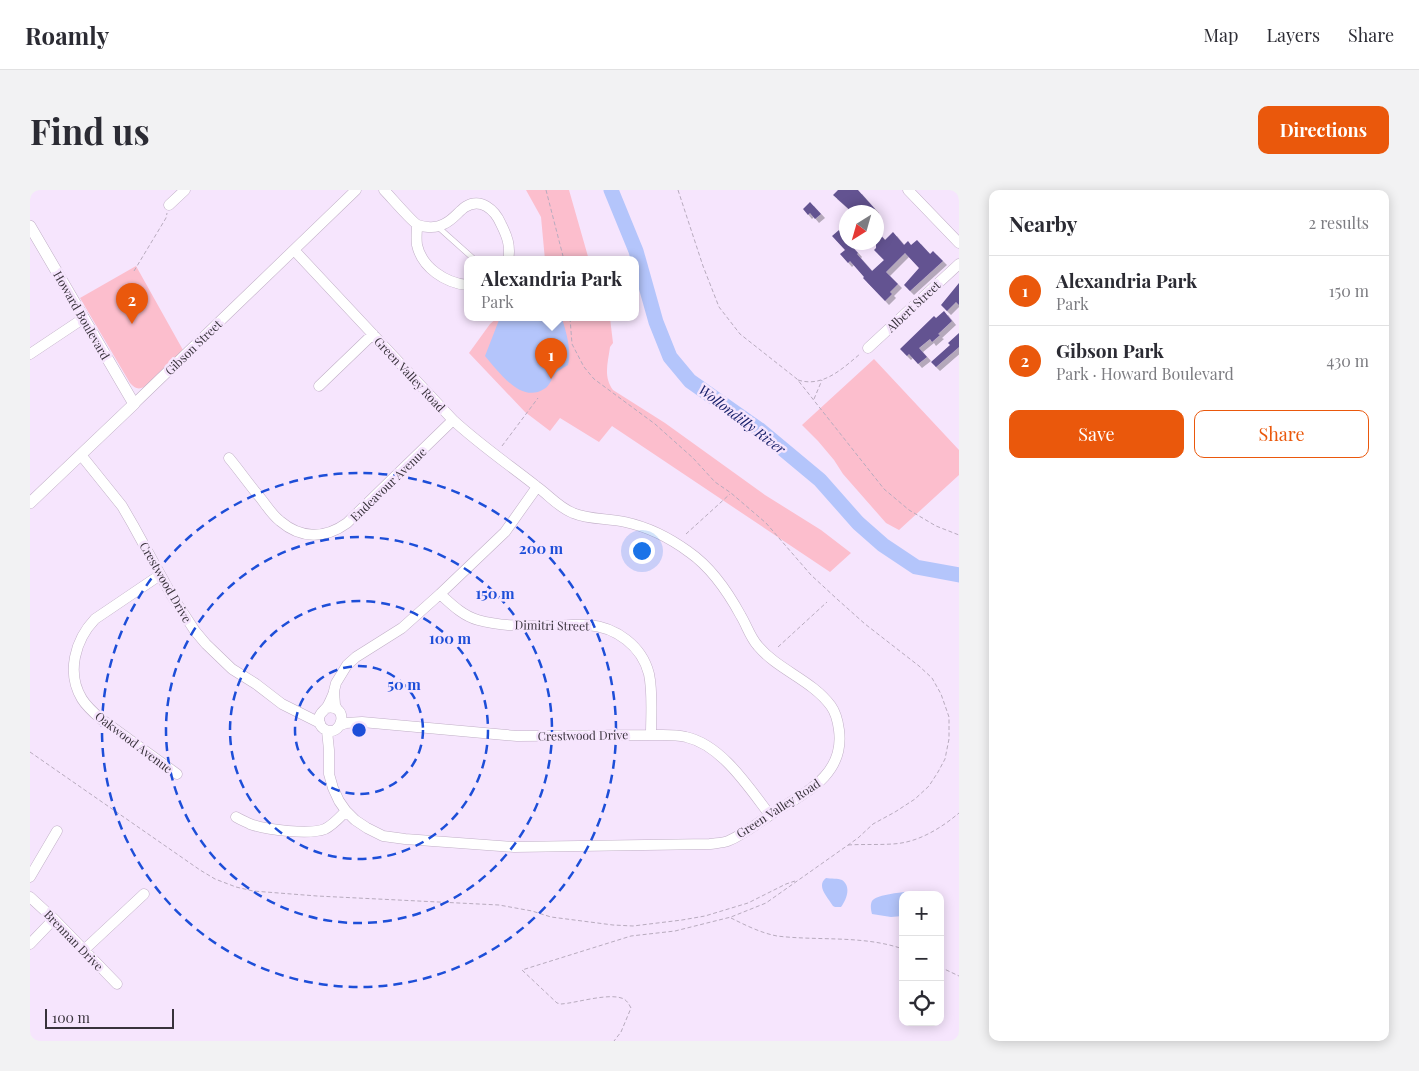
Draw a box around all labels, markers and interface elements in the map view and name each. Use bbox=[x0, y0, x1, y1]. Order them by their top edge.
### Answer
text: Roamly bbox=[25, 19, 109, 51]
text: Map bbox=[1203, 23, 1238, 47]
text: Layers bbox=[1266, 23, 1320, 47]
text: Share bbox=[1348, 23, 1394, 47]
button: Directions bbox=[1258, 106, 1389, 154]
text: Find us bbox=[30, 107, 150, 154]
north arrow bbox=[839, 205, 884, 250]
text: Nearby bbox=[1009, 209, 1078, 237]
text: 2 results bbox=[1309, 212, 1369, 233]
popup bbox=[464, 256, 639, 321]
text: Alexandria Park bbox=[481, 265, 622, 291]
text: Alexandria Park bbox=[1056, 267, 1197, 293]
street label: Howard Boulevard bbox=[50, 268, 114, 362]
street label: Albert Street bbox=[882, 276, 944, 336]
text: 1 bbox=[1022, 280, 1028, 301]
text: 150 m bbox=[1329, 280, 1369, 301]
pin: 2 bbox=[116, 283, 148, 324]
text: Park bbox=[481, 291, 514, 312]
text: Park bbox=[1056, 293, 1089, 314]
street label: Gibson Street bbox=[161, 315, 225, 378]
street label: Green Valley Road bbox=[371, 333, 449, 415]
text: Gibson Park bbox=[1056, 337, 1164, 363]
pin: 1 bbox=[535, 338, 567, 379]
text: 2 bbox=[1021, 350, 1029, 371]
text: 430 m bbox=[1326, 350, 1369, 371]
text: Park · Howard Boulevard bbox=[1056, 363, 1234, 384]
water label: Wollondilly River bbox=[695, 380, 790, 459]
button: Save bbox=[1009, 410, 1184, 458]
button: Share bbox=[1194, 410, 1369, 458]
street label: Endeavour Avenue bbox=[346, 444, 430, 524]
text: 200 m bbox=[519, 538, 564, 558]
your location bbox=[629, 538, 655, 564]
street label: Crestwood Drive bbox=[136, 539, 196, 625]
text: 150 m bbox=[475, 583, 515, 603]
street label: Dimitri Street bbox=[515, 616, 590, 634]
text: 100 m bbox=[429, 628, 472, 648]
text: 50 m bbox=[387, 674, 421, 694]
street label: Oakwood Avenue bbox=[92, 708, 176, 776]
centre of rings bbox=[350, 721, 368, 739]
street label: Crestwood Drive bbox=[538, 726, 628, 744]
street label: Green Valley Road bbox=[733, 775, 823, 841]
map controls bbox=[899, 891, 944, 1026]
button: + bbox=[899, 891, 944, 936]
street label: Brennan Drive bbox=[41, 906, 107, 974]
button: − bbox=[899, 936, 944, 981]
button: locate bbox=[899, 981, 944, 1026]
scale bar bbox=[45, 1006, 174, 1029]
text: 100 m bbox=[52, 1008, 90, 1027]

